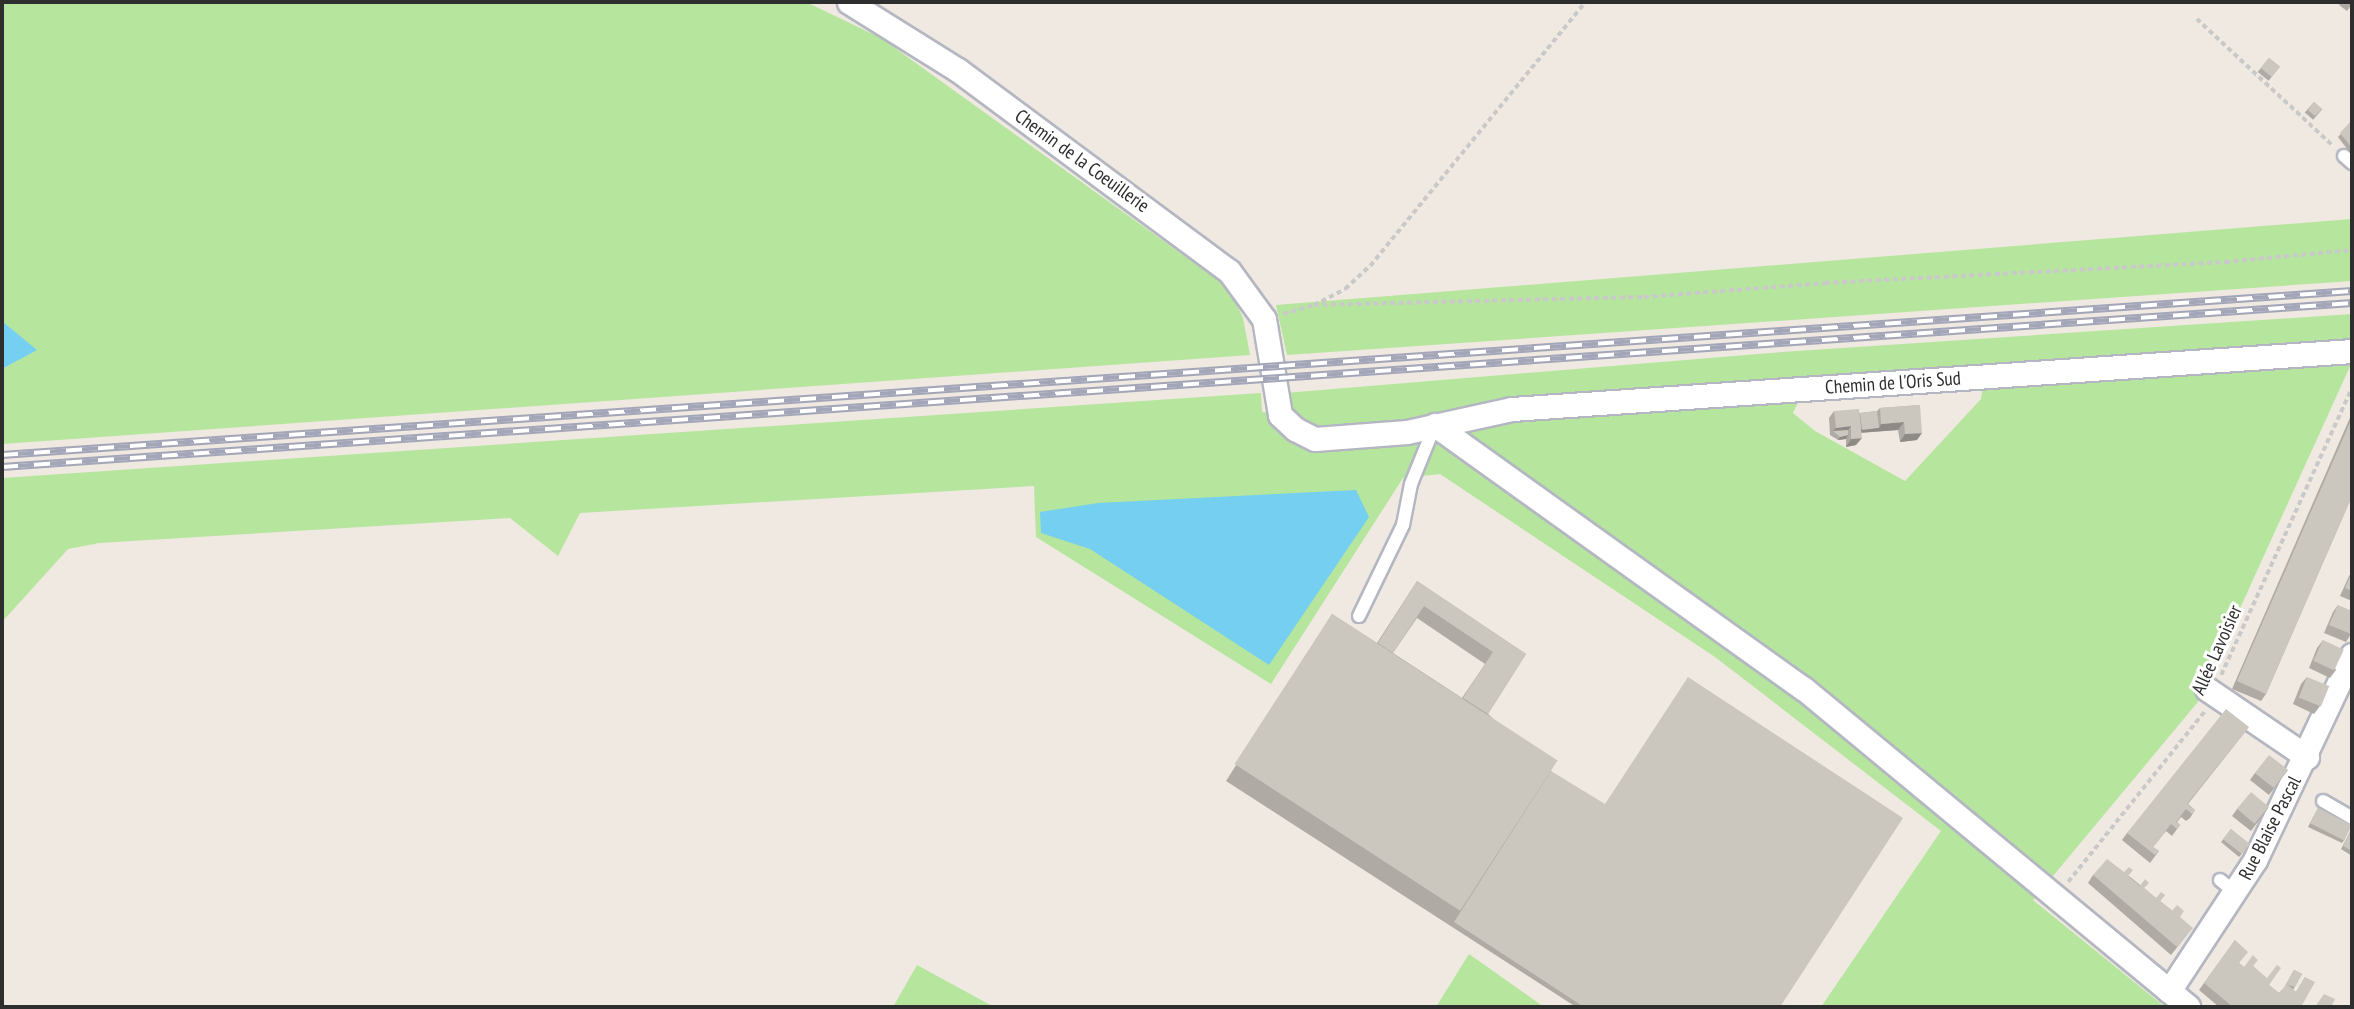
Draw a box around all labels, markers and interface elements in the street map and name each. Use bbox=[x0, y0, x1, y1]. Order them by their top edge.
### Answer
street label: Chemin de la Coeuillerie bbox=[1010, 105, 1154, 217]
street label: Chemin de l'Oris Sud bbox=[1824, 367, 1962, 399]
street label: Allée Lavoisier bbox=[2187, 602, 2247, 698]
street label: Rue Blaise Pascal bbox=[2234, 772, 2306, 884]

